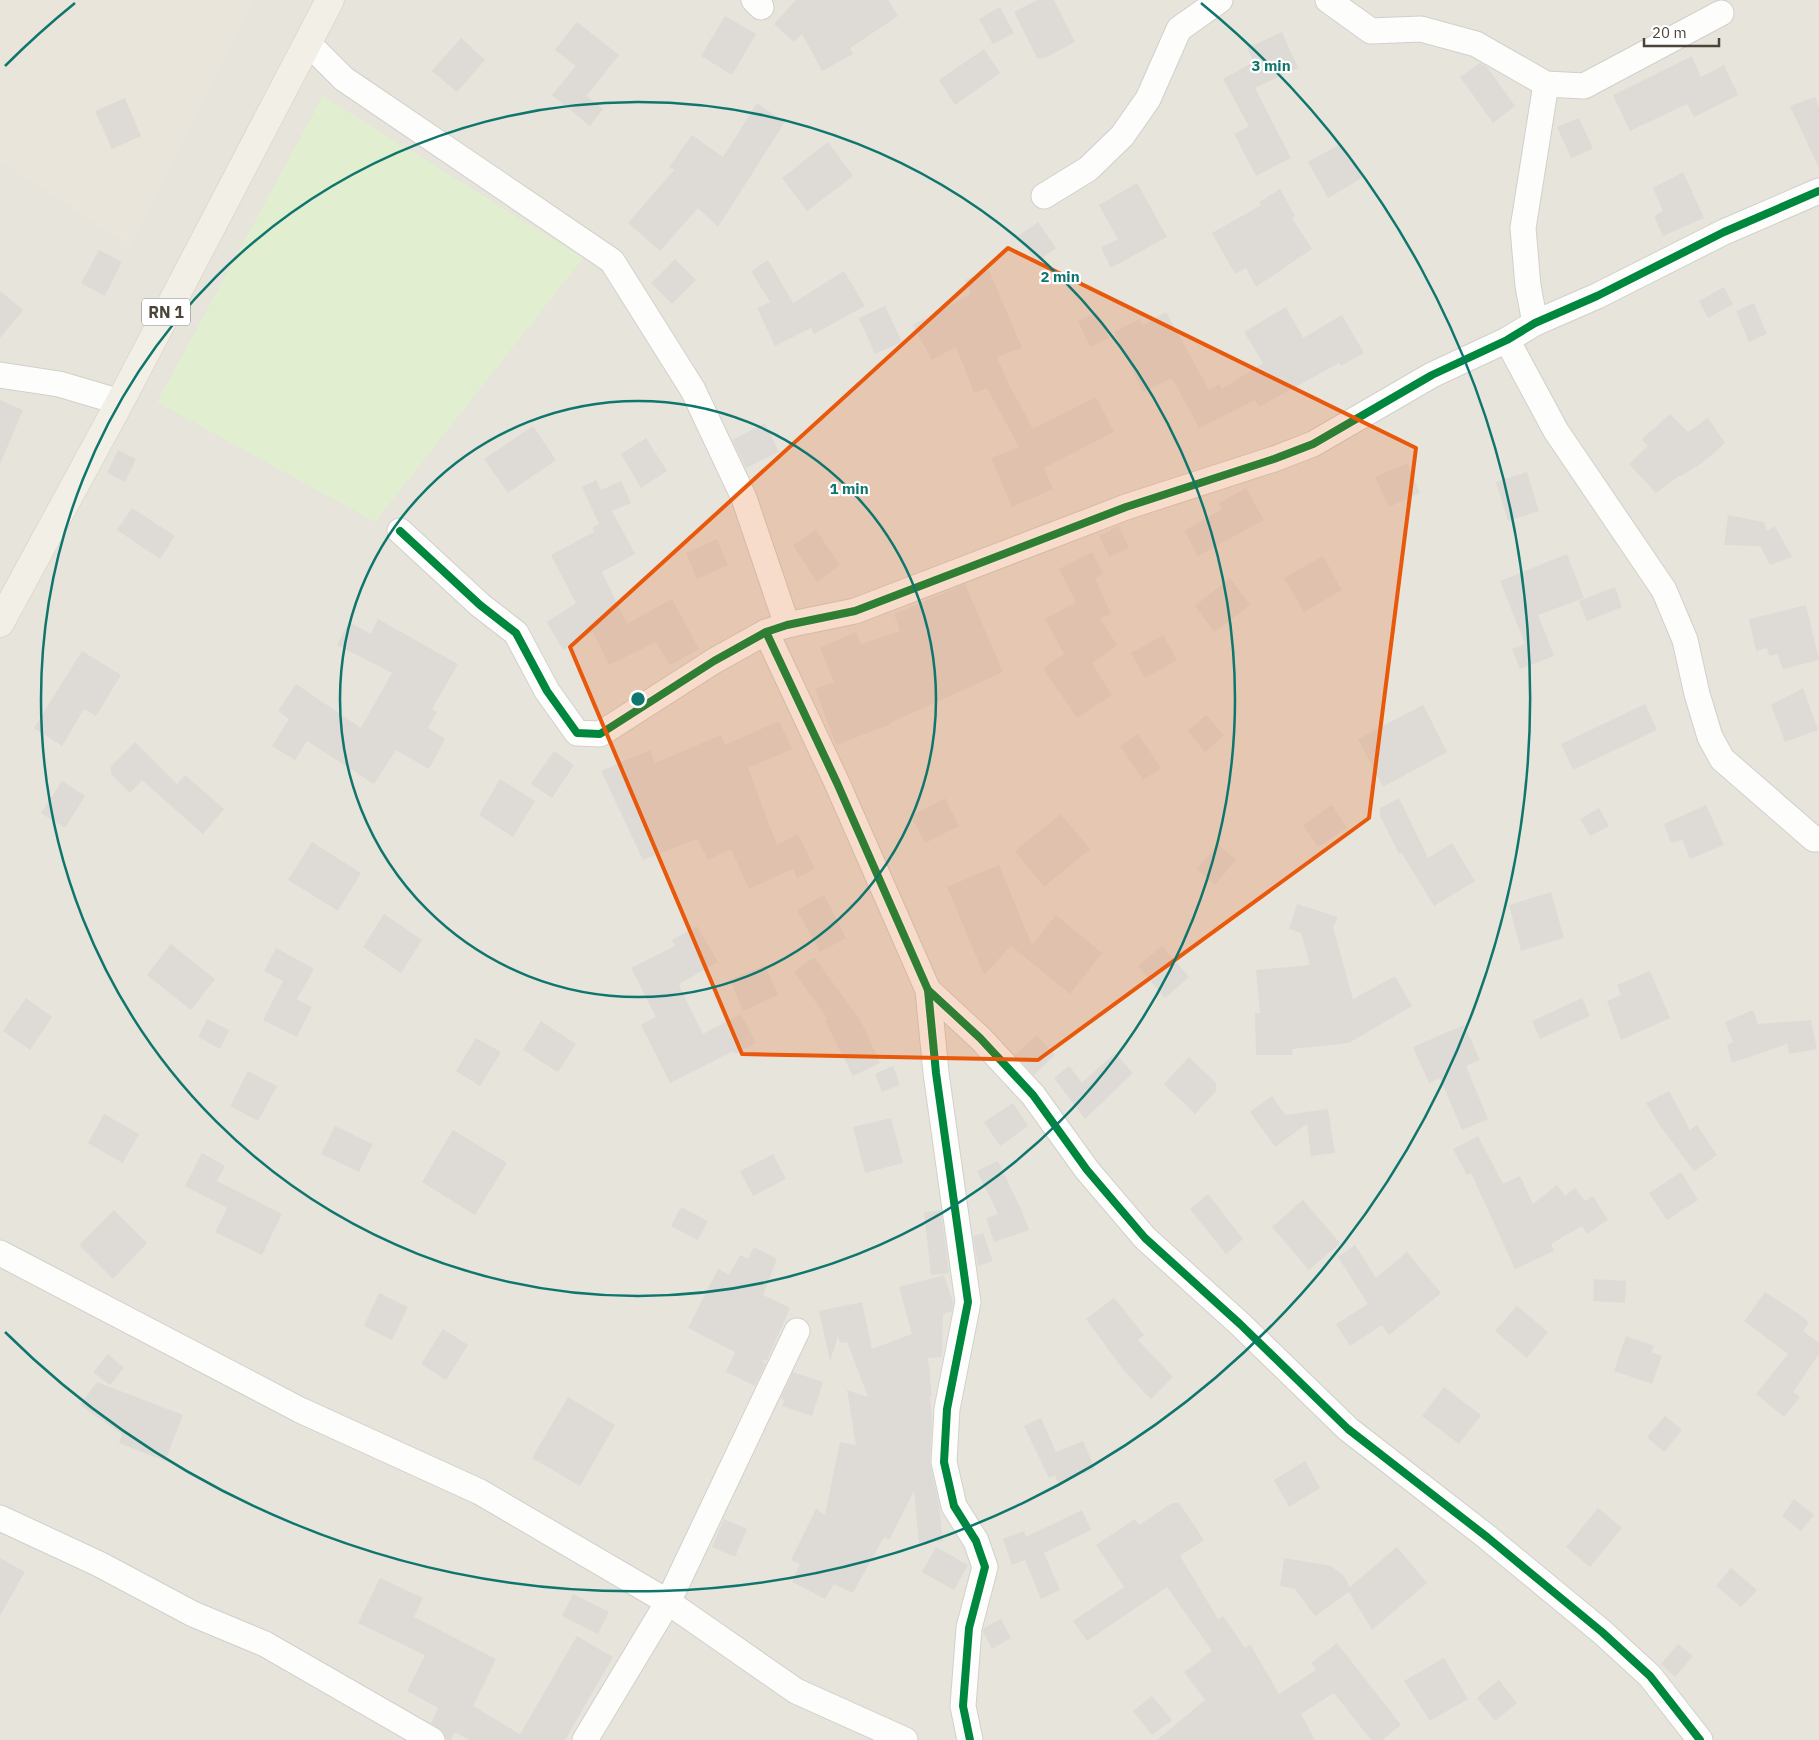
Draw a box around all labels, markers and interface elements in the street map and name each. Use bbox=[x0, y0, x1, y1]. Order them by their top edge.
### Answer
scale bar bbox=[1644, 15, 1719, 47]
text: 20 m bbox=[1652, 23, 1687, 42]
text: 3 min bbox=[1251, 56, 1291, 75]
text: 2 min bbox=[1040, 267, 1080, 286]
road number: RN 1 bbox=[142, 298, 190, 326]
text: 1 min bbox=[829, 479, 869, 498]
centre of rings bbox=[629, 690, 647, 708]

